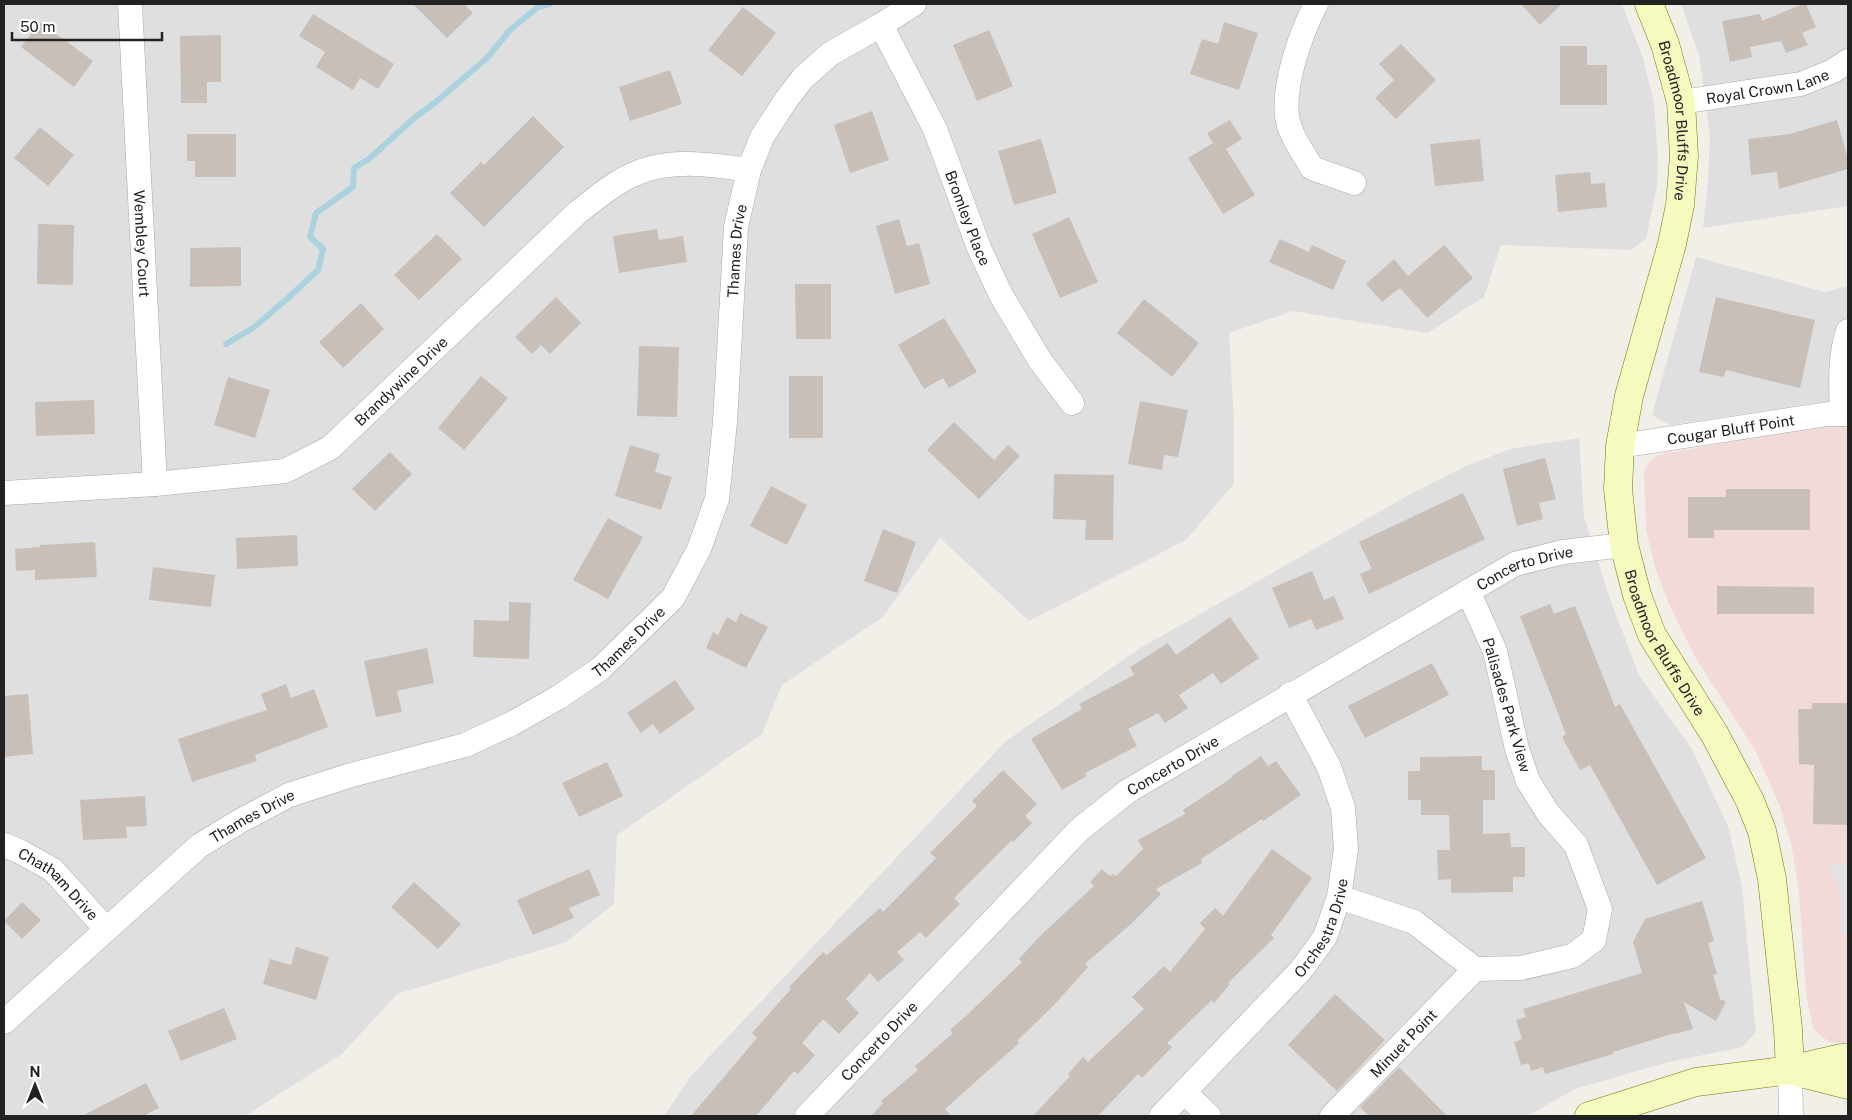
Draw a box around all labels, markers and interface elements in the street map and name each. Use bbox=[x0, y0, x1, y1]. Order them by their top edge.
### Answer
scale bar bbox=[12, 10, 162, 42]
text: 50 m bbox=[20, 18, 55, 35]
street label: Broadmoor Bluffs Drive bbox=[1656, 38, 1693, 202]
street label: Royal Crown Lane bbox=[1705, 65, 1831, 107]
street label: Bromley Place bbox=[942, 168, 994, 268]
street label: Wembley Court bbox=[131, 190, 154, 298]
street label: Thames Drive bbox=[724, 202, 750, 298]
street label: Brandywine Drive bbox=[351, 333, 451, 429]
street label: Cougar Bluff Point bbox=[1666, 411, 1796, 447]
street label: Concerto Drive bbox=[1473, 542, 1574, 593]
street label: Broadmoor Bluffs Drive bbox=[1622, 567, 1709, 719]
street label: Thames Drive bbox=[589, 602, 668, 680]
street label: Palisades Park View bbox=[1480, 636, 1534, 775]
street label: Concerto Drive bbox=[1124, 731, 1221, 798]
street label: Thames Drive bbox=[207, 785, 296, 846]
street label: Chatham Drive bbox=[15, 844, 102, 923]
street label: Orchestra Drive bbox=[1290, 877, 1350, 981]
street label: Concerto Drive bbox=[837, 997, 920, 1084]
street label: Minuet Point bbox=[1366, 1005, 1440, 1080]
north arrow bbox=[10, 1060, 60, 1110]
text: N bbox=[30, 1064, 40, 1080]

